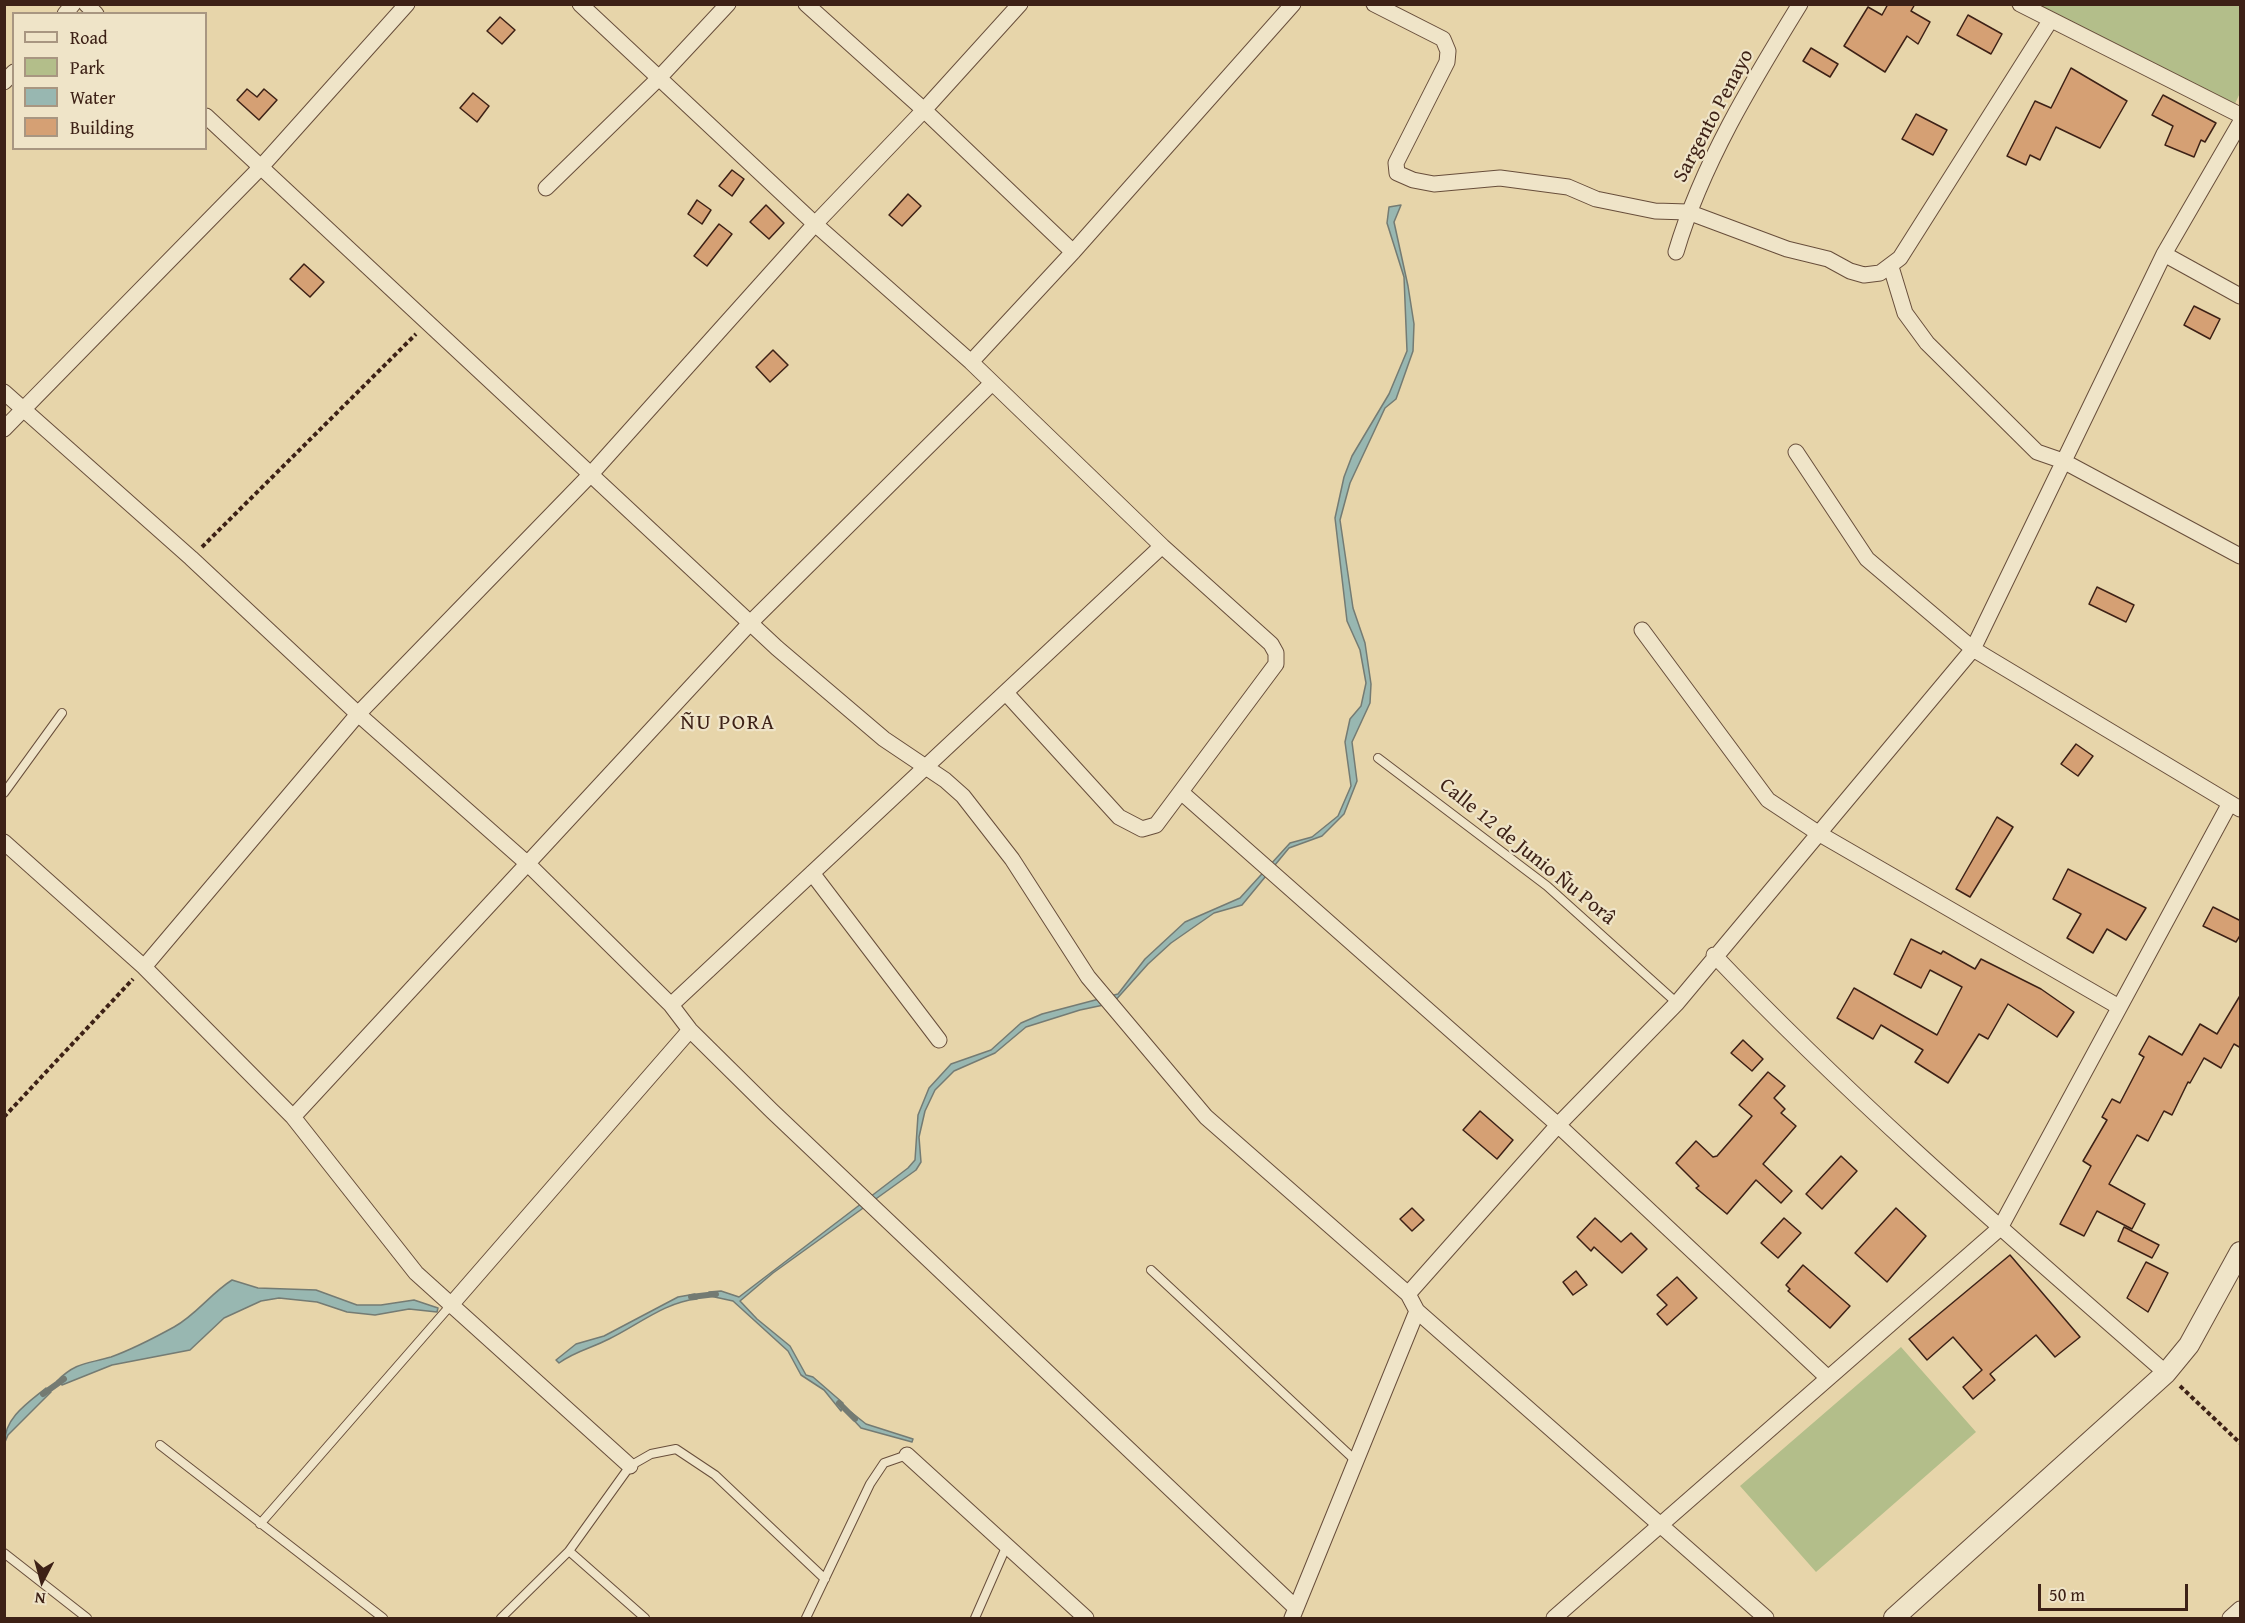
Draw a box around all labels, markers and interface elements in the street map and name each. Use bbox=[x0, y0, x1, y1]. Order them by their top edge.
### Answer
legend bbox=[12, 12, 207, 150]
text: Road bbox=[70, 24, 108, 51]
street label: Sargento Penayo bbox=[1668, 45, 1760, 187]
text: Park bbox=[70, 54, 105, 81]
text: Water bbox=[70, 84, 115, 111]
text: Building bbox=[70, 114, 134, 141]
district label: ÑU PORA bbox=[680, 710, 776, 736]
street label: Calle 12 de Junio Ñu Porâ bbox=[1434, 773, 1620, 931]
north arrow bbox=[12, 1551, 72, 1611]
scale bar bbox=[2041, 1572, 2191, 1610]
text: 50 m bbox=[2049, 1581, 2085, 1608]
text: N bbox=[34, 1586, 47, 1611]

